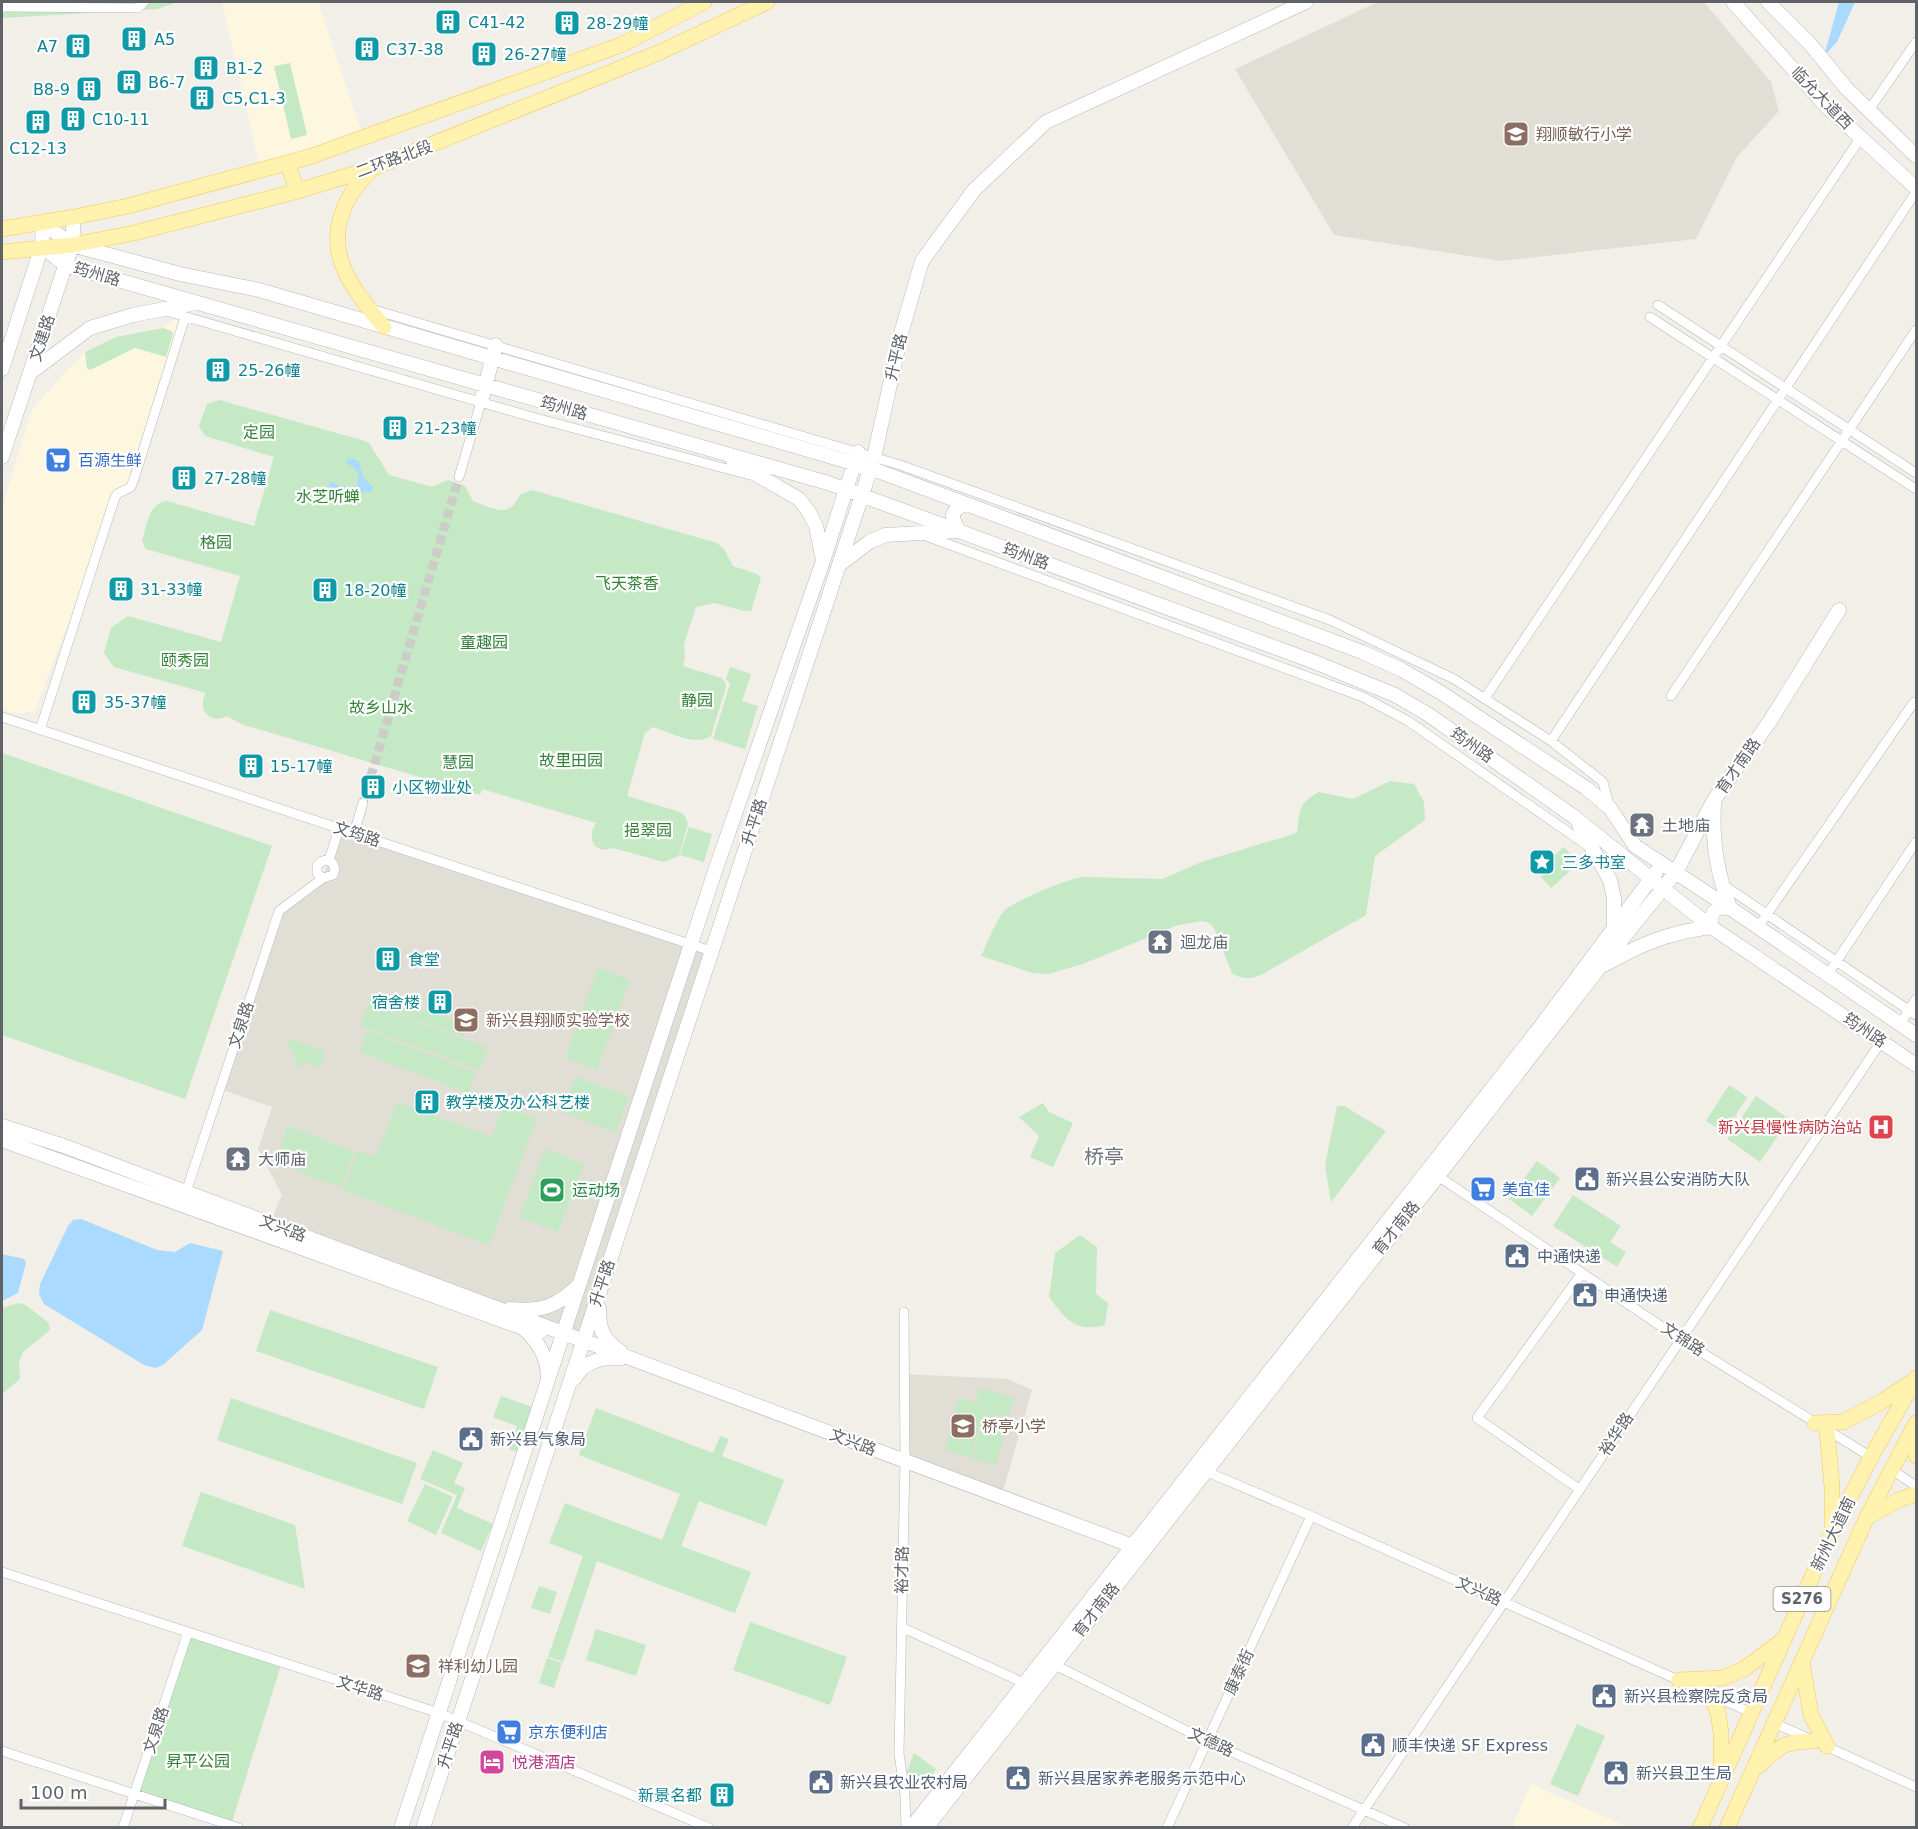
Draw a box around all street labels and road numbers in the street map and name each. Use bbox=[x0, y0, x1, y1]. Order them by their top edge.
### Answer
street label: 临允大道西 bbox=[1787, 63, 1857, 133]
street label: 二环路北段 bbox=[353, 136, 435, 182]
street label: 筠州路 bbox=[71, 258, 123, 290]
street label: 文建路 bbox=[26, 312, 58, 364]
street label: 升平路 bbox=[881, 331, 911, 383]
street label: 筠州路 bbox=[538, 392, 590, 424]
street label: 筠州路 bbox=[1000, 539, 1052, 573]
street label: 筠州路 bbox=[1447, 723, 1497, 767]
street label: 育才南路 bbox=[1712, 734, 1764, 798]
street label: 升平路 bbox=[738, 796, 770, 848]
street label: 文筠路 bbox=[331, 818, 383, 850]
street label: 文泉路 bbox=[225, 999, 257, 1051]
street label: 筠州路 bbox=[1840, 1009, 1890, 1051]
street label: 育才南路 bbox=[1368, 1197, 1424, 1259]
street label: 文兴路 bbox=[257, 1211, 309, 1245]
street label: 升平路 bbox=[586, 1257, 618, 1309]
street label: 文锦路 bbox=[1658, 1318, 1708, 1360]
street label: 裕华路 bbox=[1595, 1409, 1637, 1459]
street label: 文兴路 bbox=[827, 1425, 879, 1459]
street label: 新州大道南 bbox=[1807, 1494, 1859, 1574]
street label: 裕才路 bbox=[892, 1546, 912, 1594]
street label: 文兴路 bbox=[1453, 1573, 1505, 1609]
street label: 育才南路 bbox=[1069, 1579, 1123, 1641]
road number: S276 bbox=[1774, 1587, 1830, 1611]
street label: 康泰街 bbox=[1220, 1646, 1258, 1698]
street label: 文华路 bbox=[334, 1672, 386, 1704]
street label: 文泉路 bbox=[140, 1704, 172, 1756]
street label: 升平路 bbox=[434, 1719, 466, 1771]
street label: 文德路 bbox=[1185, 1723, 1237, 1761]

